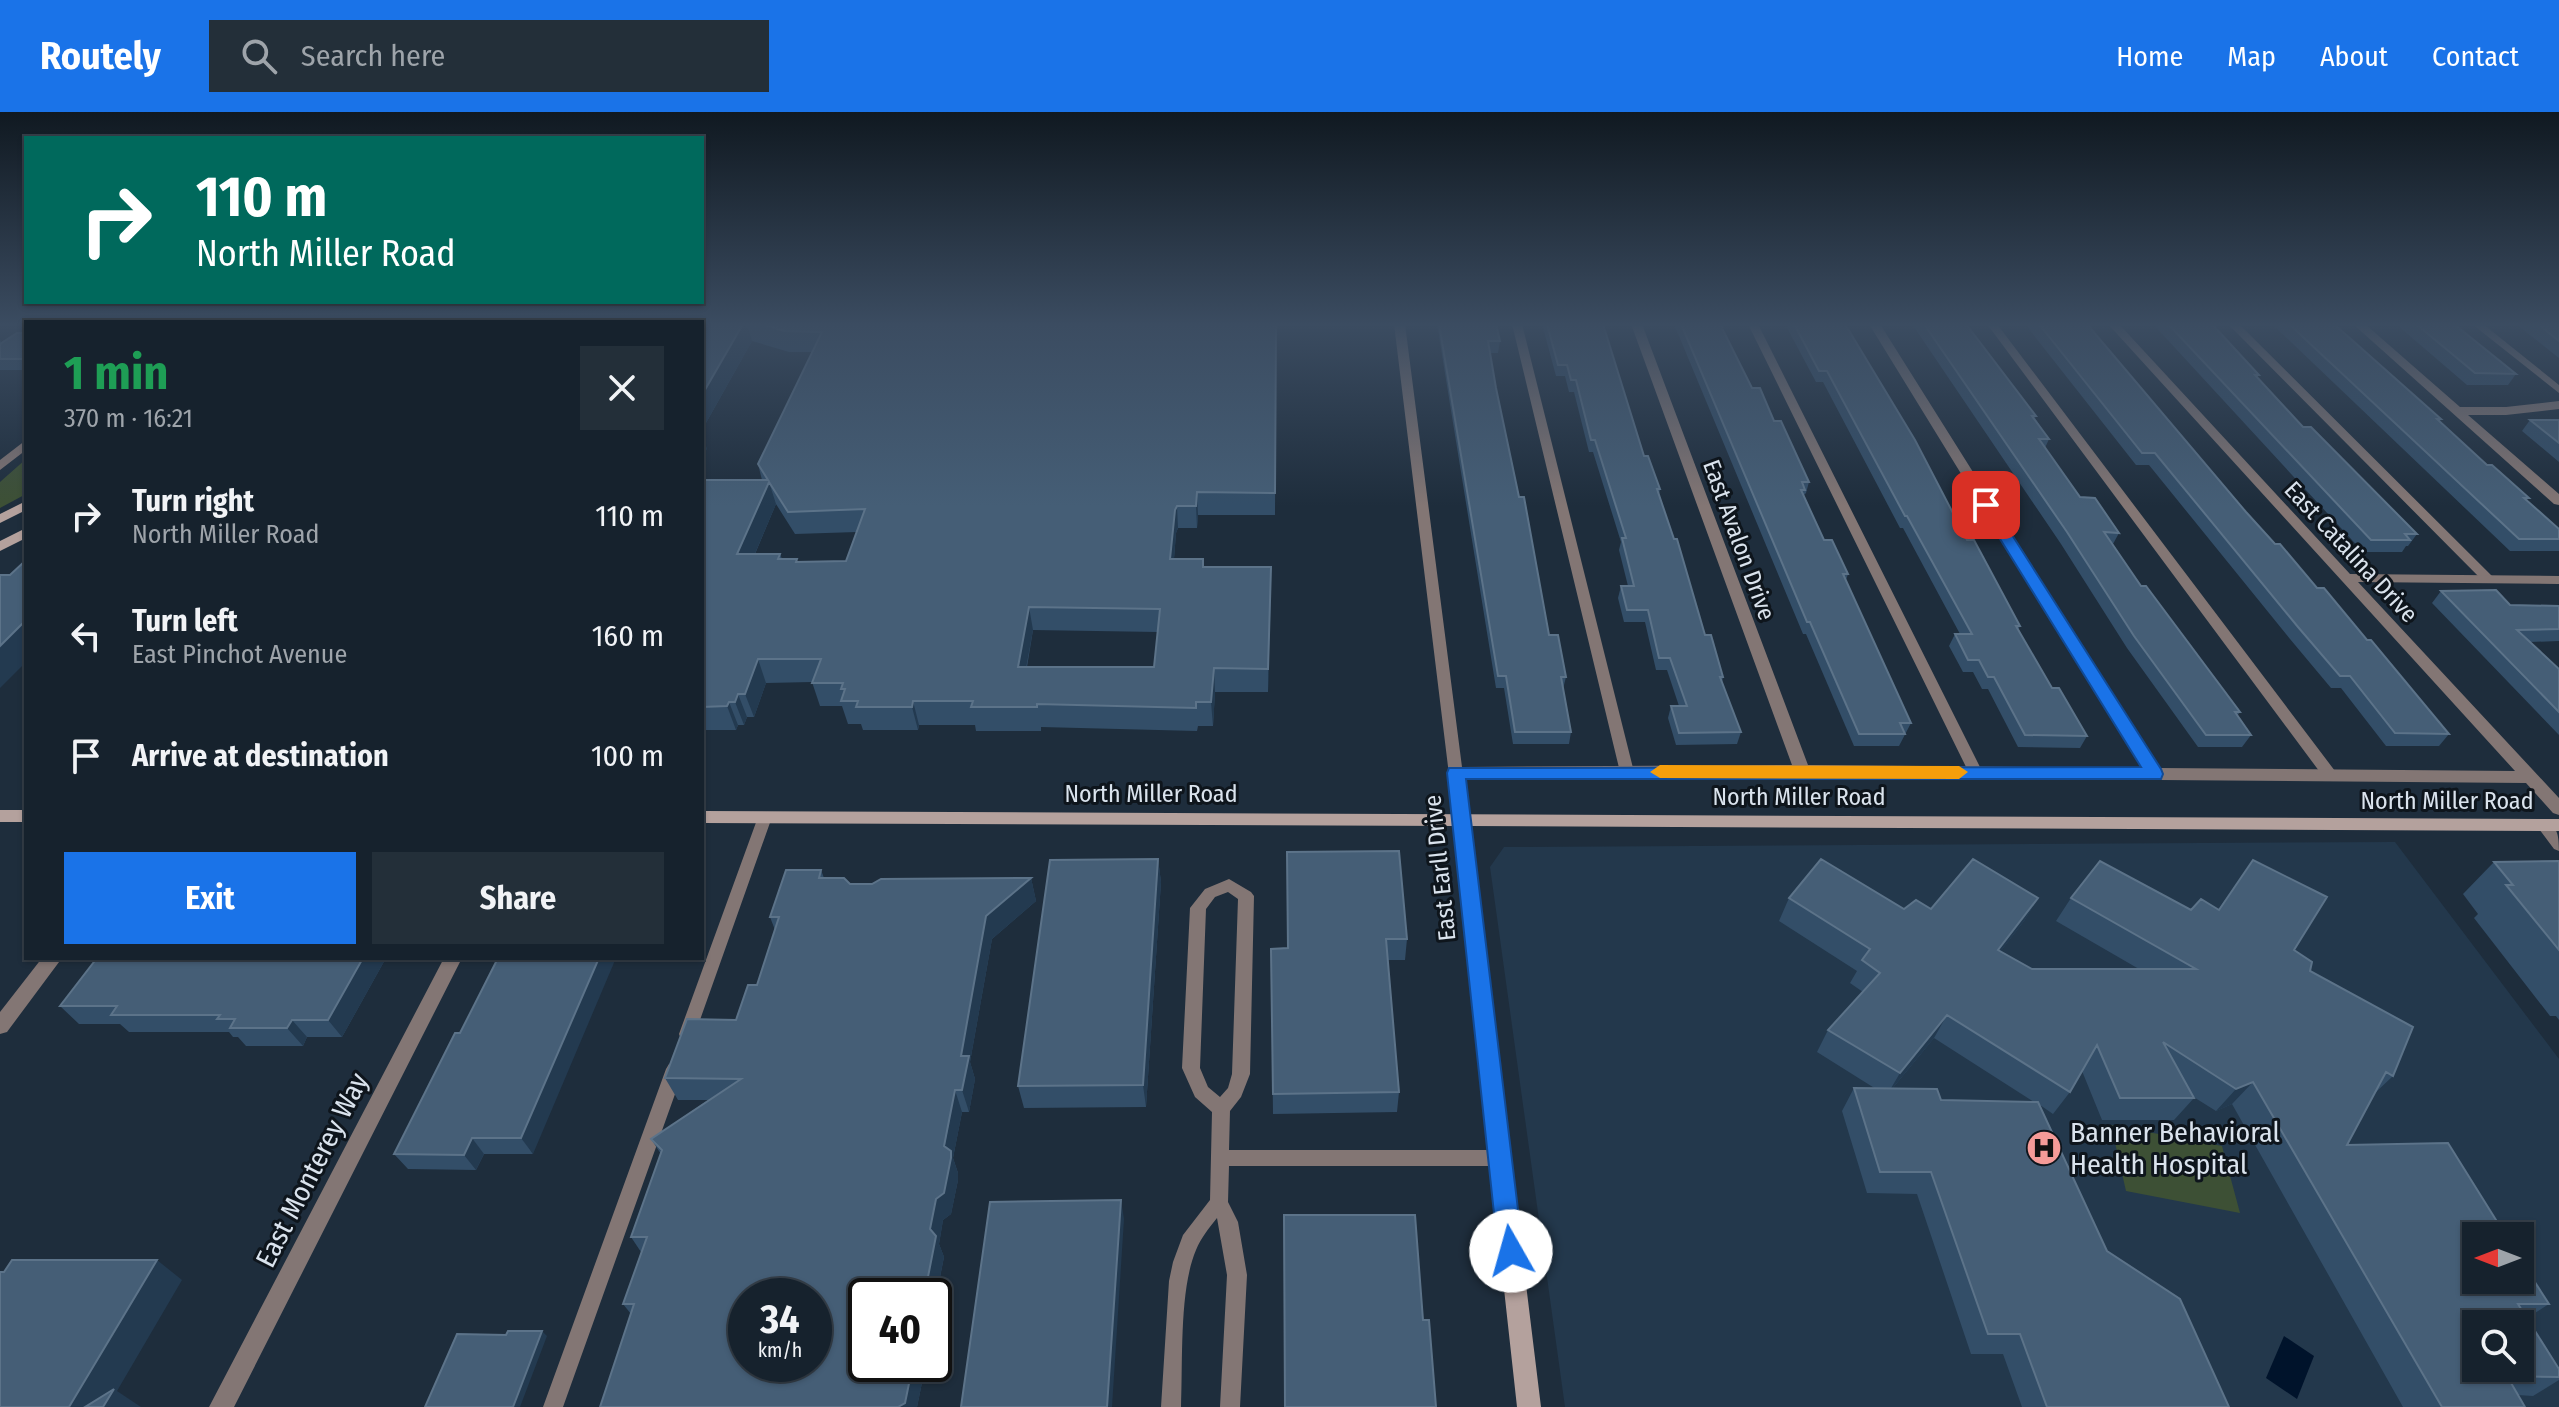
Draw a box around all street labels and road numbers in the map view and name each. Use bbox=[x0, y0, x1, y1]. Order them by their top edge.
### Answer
street label: East Avalon Drive bbox=[1697, 456, 1781, 624]
street label: East Catalina Drive bbox=[2279, 476, 2423, 628]
street label: North Miller Road bbox=[1065, 780, 1238, 808]
street label: North Miller Road bbox=[1713, 783, 1886, 811]
street label: North Miller Road bbox=[2361, 787, 2534, 815]
street label: East Earll Drive bbox=[1418, 794, 1462, 942]
street label: East Monterey Way bbox=[249, 1067, 375, 1273]

